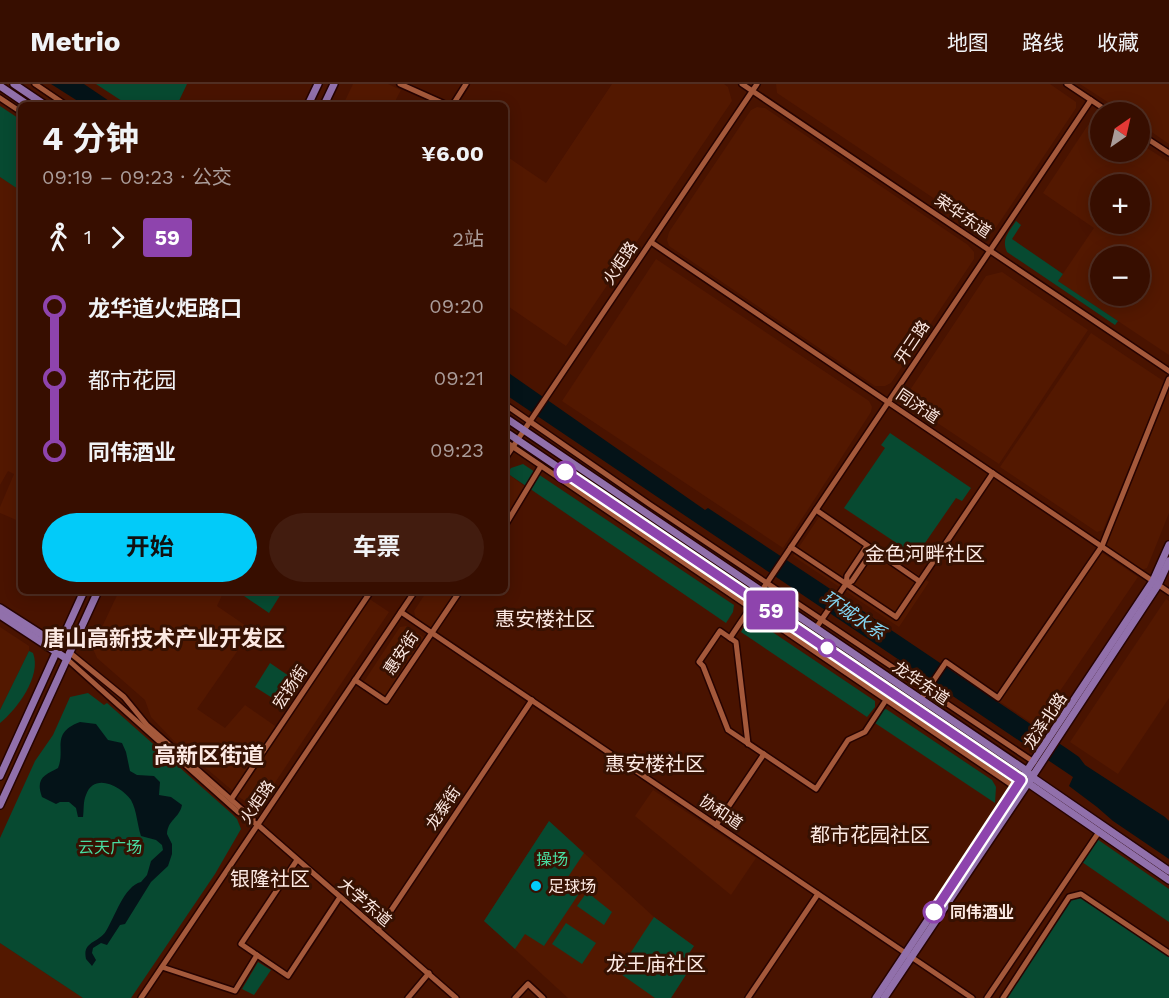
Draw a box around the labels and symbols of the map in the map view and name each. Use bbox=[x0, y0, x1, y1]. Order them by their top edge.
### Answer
north arrow bbox=[1090, 102, 1150, 162]
street label: 荣华东道 bbox=[931, 190, 995, 242]
street label: 火炬路 bbox=[599, 238, 641, 288]
street label: 开三路 bbox=[891, 317, 933, 367]
street label: 同济道 bbox=[893, 385, 943, 427]
unlabelled marker bbox=[554, 461, 576, 483]
district label: 金色河畔社区 bbox=[865, 542, 985, 566]
water label: 环城水系 bbox=[818, 586, 891, 644]
line badge: 59 bbox=[744, 590, 798, 630]
district label: 惠安楼社区 bbox=[495, 607, 595, 631]
district label: 唐山高新技术产业开发区 bbox=[43, 626, 285, 651]
street label: 惠安街 bbox=[380, 628, 422, 678]
unlabelled marker bbox=[818, 639, 836, 657]
street label: 龙华东道 bbox=[889, 657, 953, 709]
street label: 宏扬街 bbox=[269, 662, 311, 712]
street label: 龙泽北路 bbox=[1019, 689, 1071, 753]
district label: 高新区街道 bbox=[154, 743, 264, 768]
district label: 惠安楼社区 bbox=[605, 752, 705, 776]
street label: 火炬路 bbox=[236, 777, 278, 827]
street label: 龙泰街 bbox=[422, 783, 464, 833]
street label: 协和道 bbox=[696, 791, 746, 833]
district label: 都市花园社区 bbox=[810, 823, 930, 847]
park label: 云天广场 bbox=[78, 838, 142, 857]
park label: 操场 bbox=[536, 850, 568, 869]
district label: 银隆社区 bbox=[230, 867, 310, 891]
street label: 大学东道 bbox=[335, 874, 395, 930]
place label: 足球场 bbox=[548, 877, 596, 896]
marker: 足球场 bbox=[529, 879, 543, 893]
marker: 同伟酒业 bbox=[923, 901, 945, 923]
place label: 同伟酒业 bbox=[950, 903, 1014, 922]
district label: 龙王庙社区 bbox=[606, 952, 706, 976]

